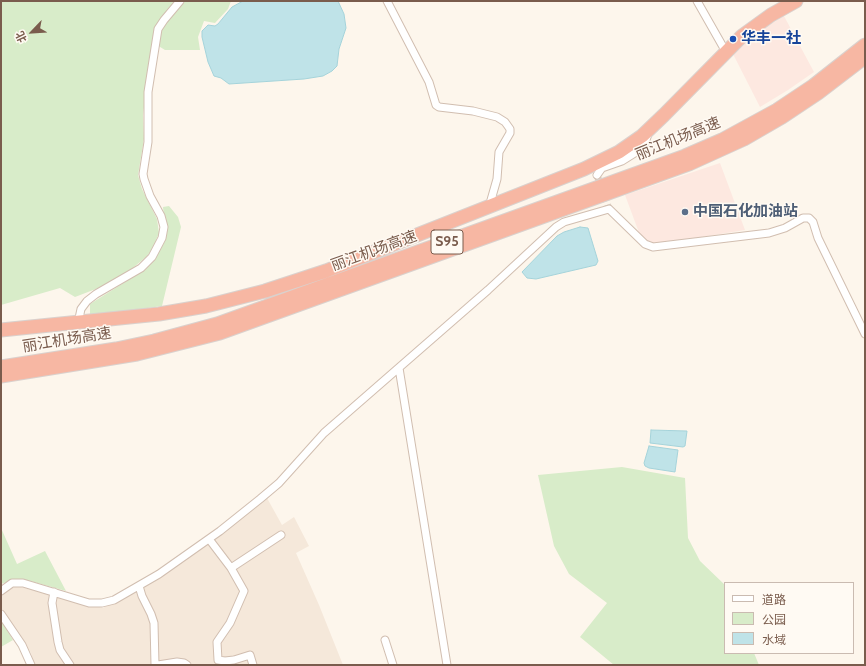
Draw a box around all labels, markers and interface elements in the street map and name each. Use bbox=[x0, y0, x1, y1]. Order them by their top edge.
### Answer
north arrow bbox=[12, 12, 52, 52]
text: 北 bbox=[12, 29, 30, 45]
place label: 华丰一社 bbox=[741, 30, 801, 48]
marker: 华丰一社 bbox=[728, 34, 738, 44]
street label: 丽江机场高速 bbox=[633, 114, 723, 164]
place label: 中国石化加油站 bbox=[693, 203, 798, 221]
marker: 中国石化加油站 bbox=[680, 207, 690, 217]
street label: 丽江机场高速 bbox=[329, 227, 419, 275]
road number: S95 bbox=[431, 230, 463, 254]
street label: 丽江机场高速 bbox=[21, 324, 113, 356]
legend bbox=[724, 582, 854, 654]
text: 道路 bbox=[762, 592, 786, 607]
text: 公园 bbox=[762, 612, 786, 627]
text: 水域 bbox=[762, 632, 786, 647]

